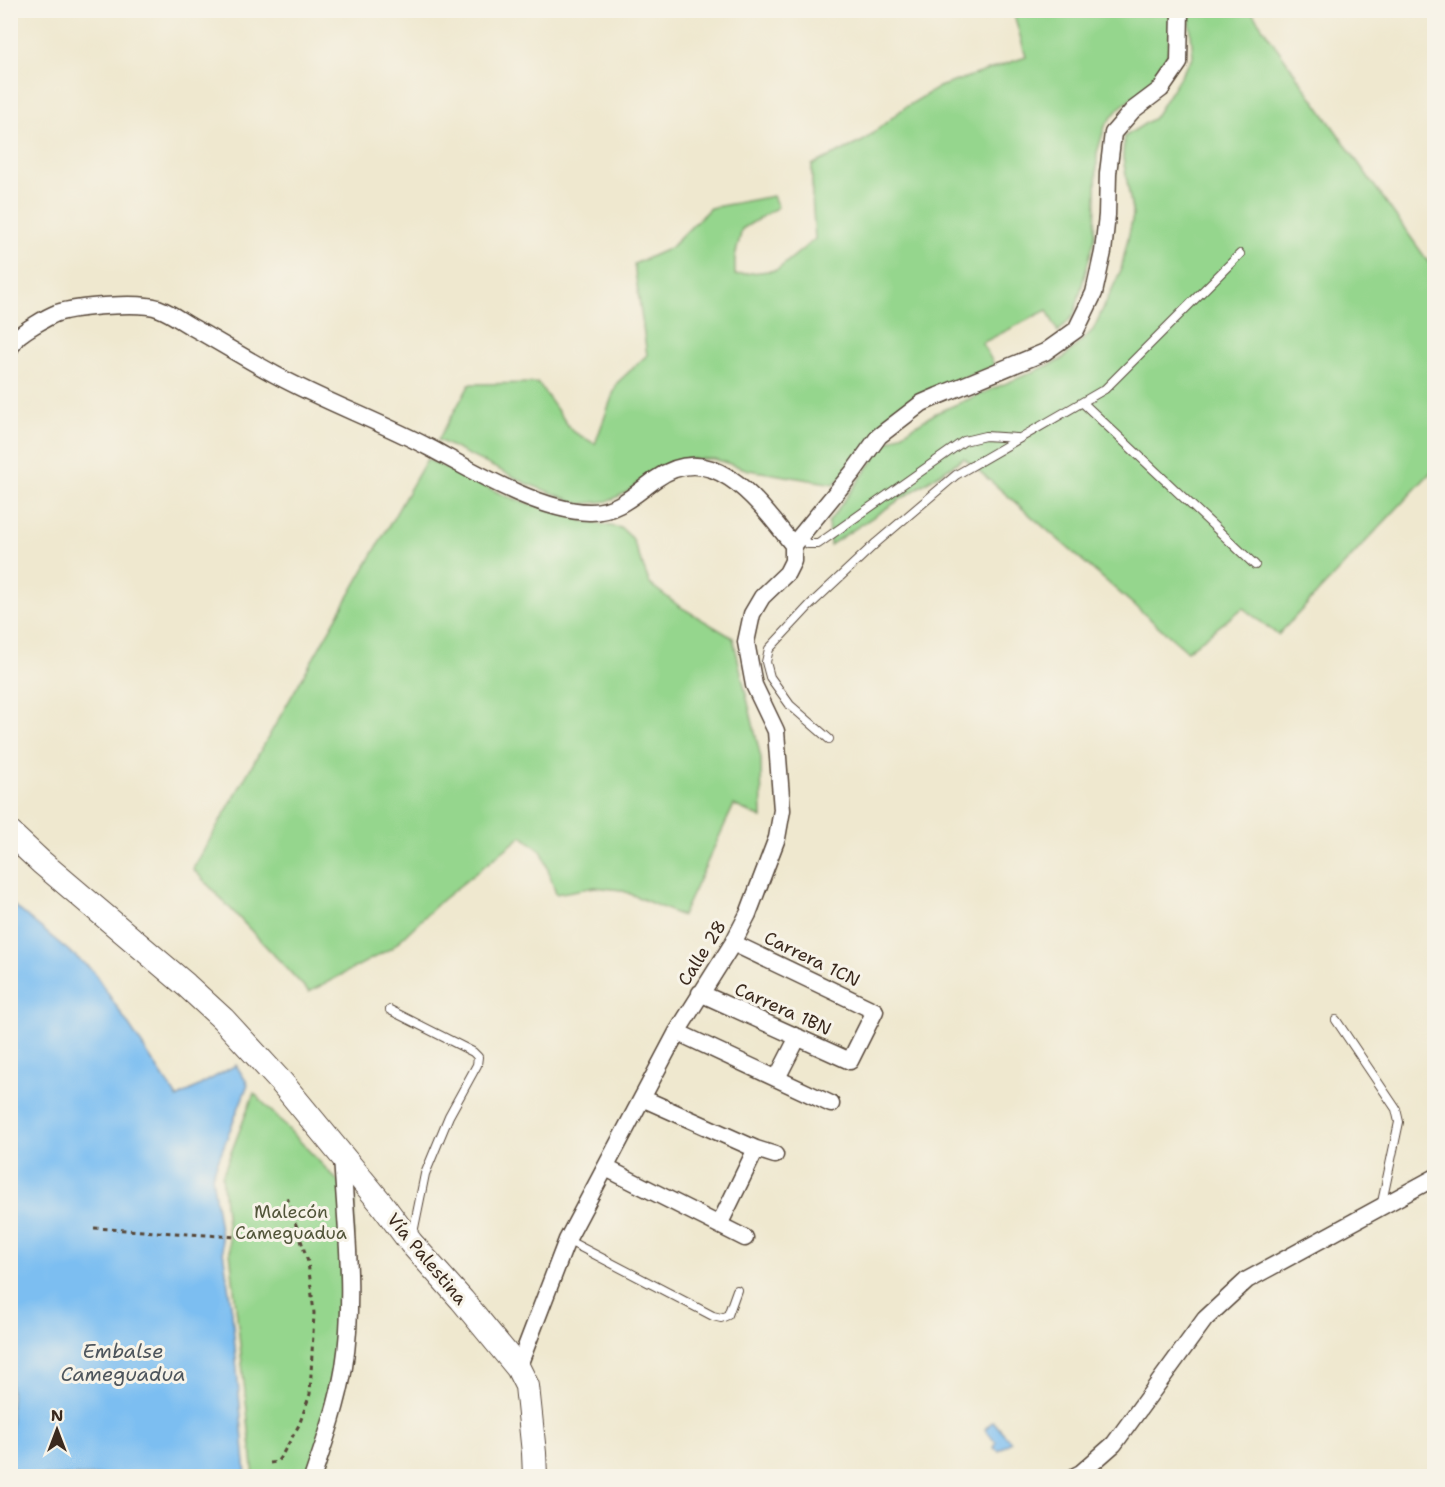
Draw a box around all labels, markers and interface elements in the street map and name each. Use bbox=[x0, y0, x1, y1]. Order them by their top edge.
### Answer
street label: Calle 28 bbox=[672, 915, 732, 991]
street label: Carrera 1CN bbox=[760, 925, 864, 993]
street label: Carrera 1BN bbox=[731, 977, 835, 1041]
park label: Malecón Cameguadua bbox=[235, 1200, 347, 1245]
street label: Vía Palestina bbox=[381, 1208, 473, 1310]
water label: Embalse Cameguadua bbox=[61, 1338, 185, 1387]
north arrow bbox=[27, 1400, 87, 1460]
text: N bbox=[51, 1405, 63, 1426]

